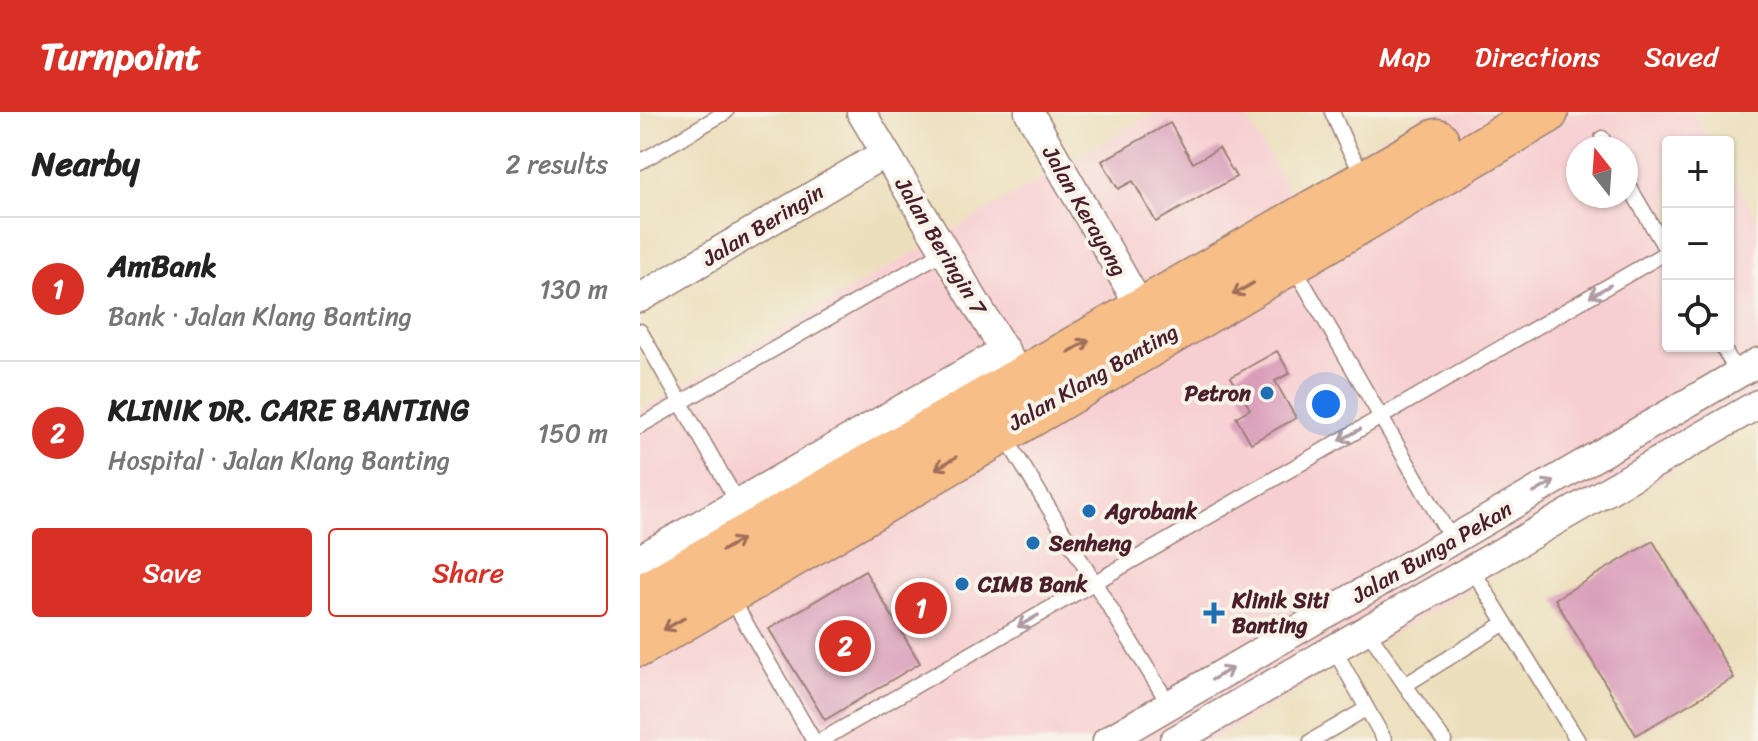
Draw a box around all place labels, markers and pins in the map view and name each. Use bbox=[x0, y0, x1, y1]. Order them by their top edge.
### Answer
place label: Petron bbox=[1185, 374, 1251, 413]
marker: Petron bbox=[1258, 384, 1276, 402]
place label: Agrobank bbox=[1104, 492, 1197, 531]
marker: Agrobank bbox=[1080, 502, 1098, 520]
place label: Senheng bbox=[1048, 524, 1132, 563]
marker: Senheng bbox=[1024, 534, 1042, 552]
place label: CIMB Bank bbox=[977, 565, 1088, 604]
marker: CIMB Bank bbox=[953, 575, 971, 593]
pin: 1 bbox=[895, 578, 947, 638]
place label: Klinik Siti Banting bbox=[1231, 581, 1331, 645]
marker: Klinik Siti Banting bbox=[1203, 602, 1225, 624]
pin: 2 bbox=[819, 616, 871, 676]

